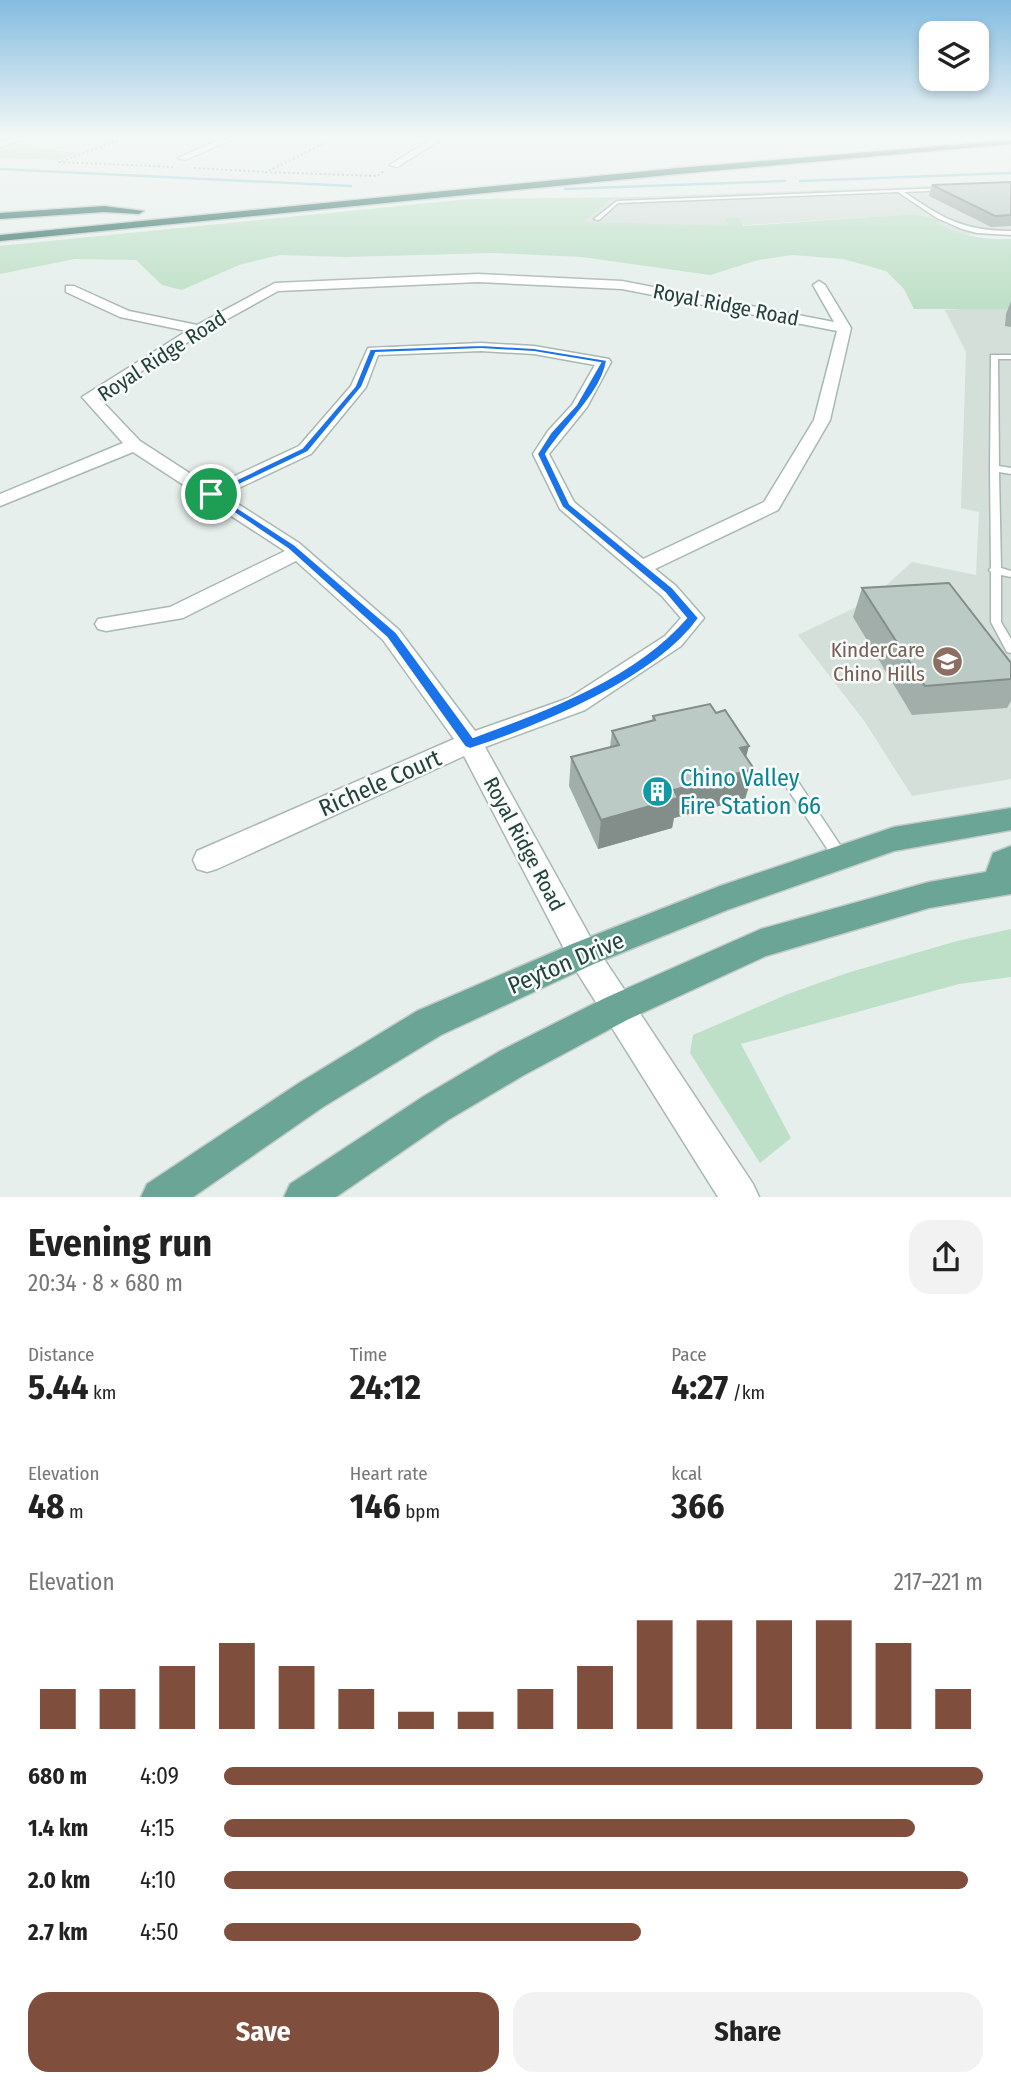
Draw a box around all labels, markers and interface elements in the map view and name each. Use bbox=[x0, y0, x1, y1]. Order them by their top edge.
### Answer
map controls bbox=[919, 21, 989, 91]
button: layers bbox=[919, 21, 989, 91]
street label: Royal Ridge Road bbox=[651, 278, 801, 332]
street label: Royal Ridge Road bbox=[93, 305, 231, 407]
pin bbox=[181, 464, 241, 524]
icon: arrive bbox=[192, 475, 230, 513]
place label: KinderCare Chino Hills bbox=[831, 637, 925, 687]
school or university icon: KinderCare Chino Hills bbox=[931, 645, 965, 679]
street label: Richele Court bbox=[315, 744, 446, 822]
place label: Chino Valley Fire Station 66 bbox=[680, 764, 821, 820]
street label: Royal Ridge Road bbox=[478, 773, 570, 915]
building icon: Chino Valley Fire Station 66 bbox=[640, 775, 674, 809]
street label: Peyton Drive bbox=[504, 926, 628, 1000]
text: Evening run bbox=[28, 1220, 212, 1266]
button: share bbox=[909, 1220, 983, 1294]
text: 20:34 · 8 × 680 m bbox=[28, 1269, 183, 1297]
text: Distance bbox=[28, 1343, 95, 1366]
text: Time bbox=[350, 1343, 387, 1366]
text: Pace bbox=[671, 1343, 707, 1366]
text: 5.44 bbox=[28, 1366, 88, 1408]
text: 24:12 bbox=[350, 1366, 421, 1408]
text: 4:27 bbox=[671, 1366, 728, 1408]
text: km bbox=[88, 1381, 116, 1404]
text: /km bbox=[728, 1381, 765, 1404]
text: Elevation bbox=[28, 1462, 100, 1485]
text: Heart rate bbox=[350, 1462, 428, 1485]
text: kcal bbox=[671, 1462, 702, 1485]
text: 48 bbox=[28, 1485, 64, 1527]
text: 146 bbox=[350, 1485, 401, 1527]
text: 366 bbox=[671, 1485, 725, 1527]
text: m bbox=[64, 1500, 84, 1523]
text: bpm bbox=[401, 1500, 440, 1523]
text: Elevation bbox=[28, 1568, 115, 1596]
text: 217–221 m bbox=[894, 1568, 983, 1596]
text: 680 m bbox=[28, 1762, 87, 1790]
text: 4:09 bbox=[140, 1762, 179, 1790]
text: 1.4 km bbox=[28, 1814, 88, 1842]
text: 4:15 bbox=[140, 1814, 175, 1842]
text: 2.0 km bbox=[28, 1866, 90, 1894]
text: 4:10 bbox=[140, 1866, 176, 1894]
text: 2.7 km bbox=[28, 1918, 88, 1946]
text: 4:50 bbox=[140, 1918, 179, 1946]
button: Save bbox=[28, 1992, 499, 2072]
button: Share bbox=[513, 1992, 983, 2072]

